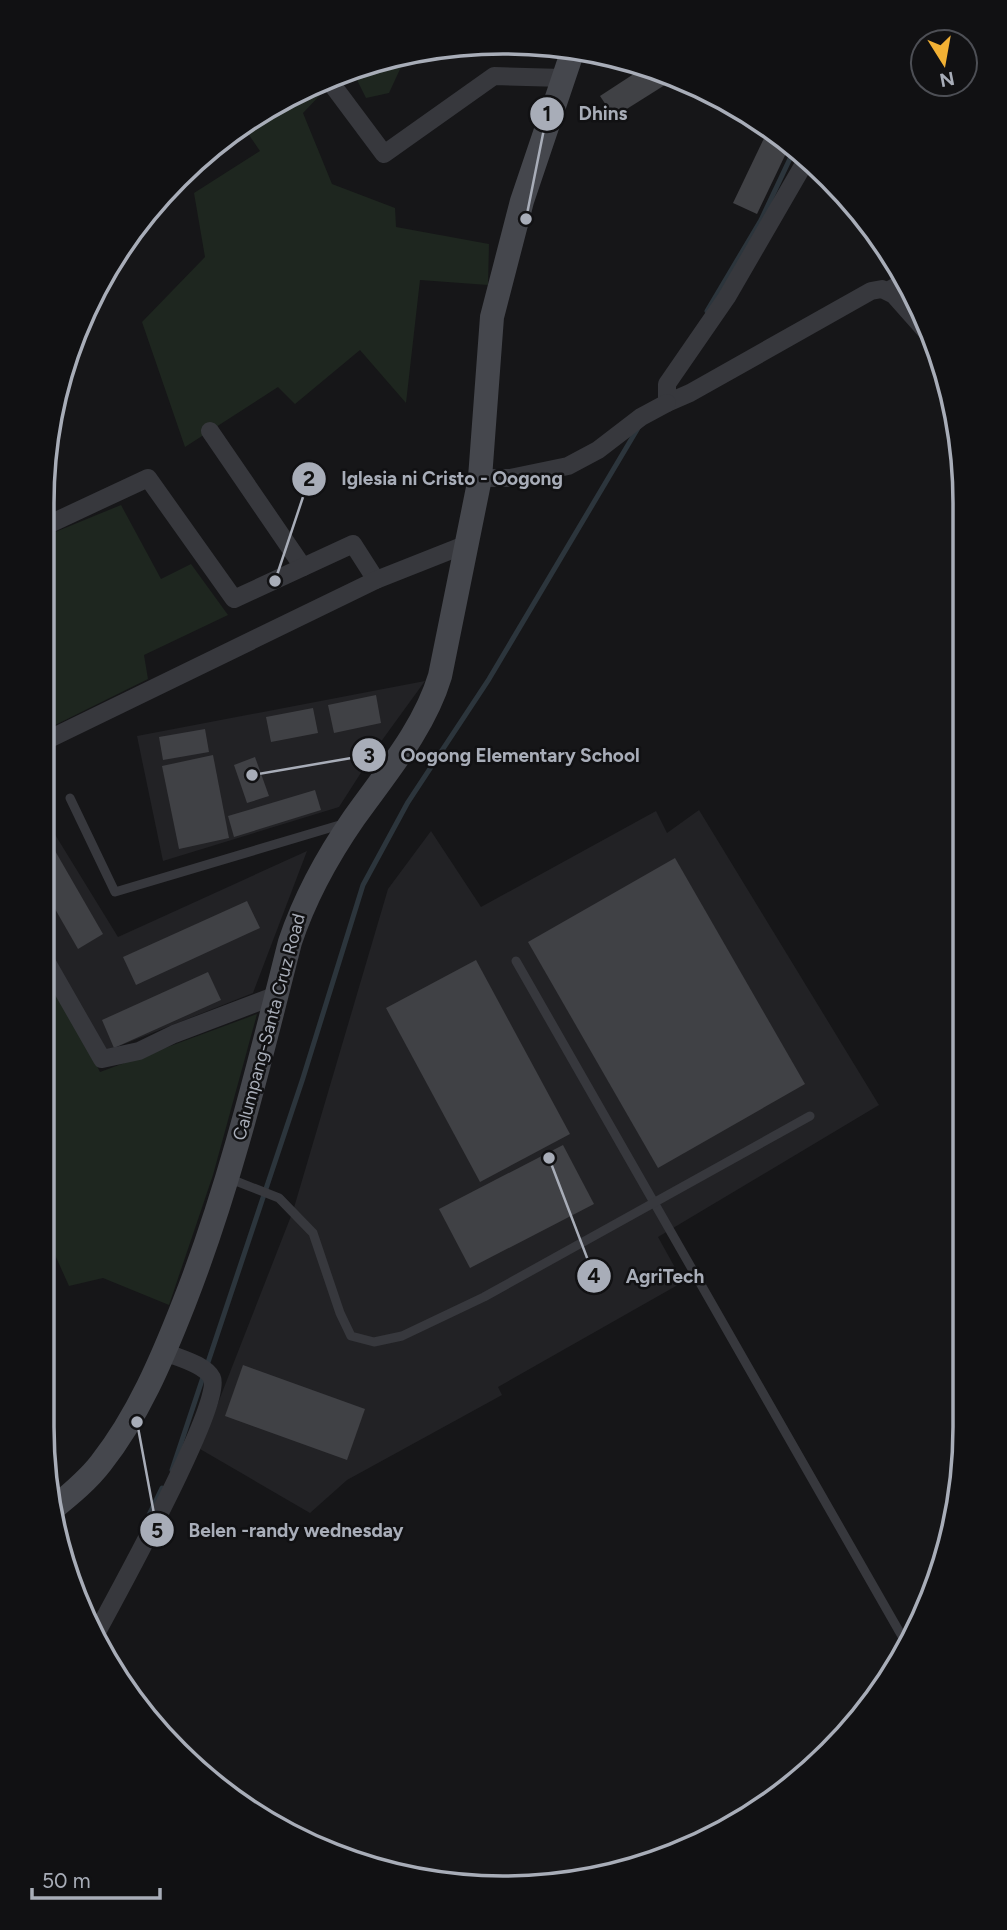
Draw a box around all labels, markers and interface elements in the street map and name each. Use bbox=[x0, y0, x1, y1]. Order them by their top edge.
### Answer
north arrow bbox=[909, 28, 979, 98]
text: N bbox=[938, 67, 957, 92]
callout: Dhins bbox=[529, 94, 641, 134]
text: 1 bbox=[543, 101, 551, 126]
text: Dhins bbox=[579, 102, 628, 125]
callout: Iglesia ni Cristo - Oogong bbox=[292, 459, 577, 499]
text: 2 bbox=[303, 466, 315, 491]
text: Iglesia ni Cristo - Oogong bbox=[341, 467, 563, 490]
callout: Oogong Elementary School bbox=[351, 735, 653, 775]
text: 3 bbox=[363, 743, 375, 768]
text: Oogong Elementary School bbox=[400, 744, 640, 767]
street label: Calumpang-Santa Cruz Road bbox=[228, 911, 310, 1143]
callout: AgriTech bbox=[577, 1256, 718, 1296]
text: 4 bbox=[587, 1263, 601, 1288]
text: AgriTech bbox=[626, 1265, 704, 1288]
callout: Belen -randy wednesday bbox=[140, 1510, 418, 1550]
text: 5 bbox=[151, 1518, 163, 1543]
text: Belen -randy wednesday bbox=[189, 1519, 404, 1542]
scale bar bbox=[32, 1856, 159, 1900]
text: 50 m bbox=[42, 1868, 91, 1893]

